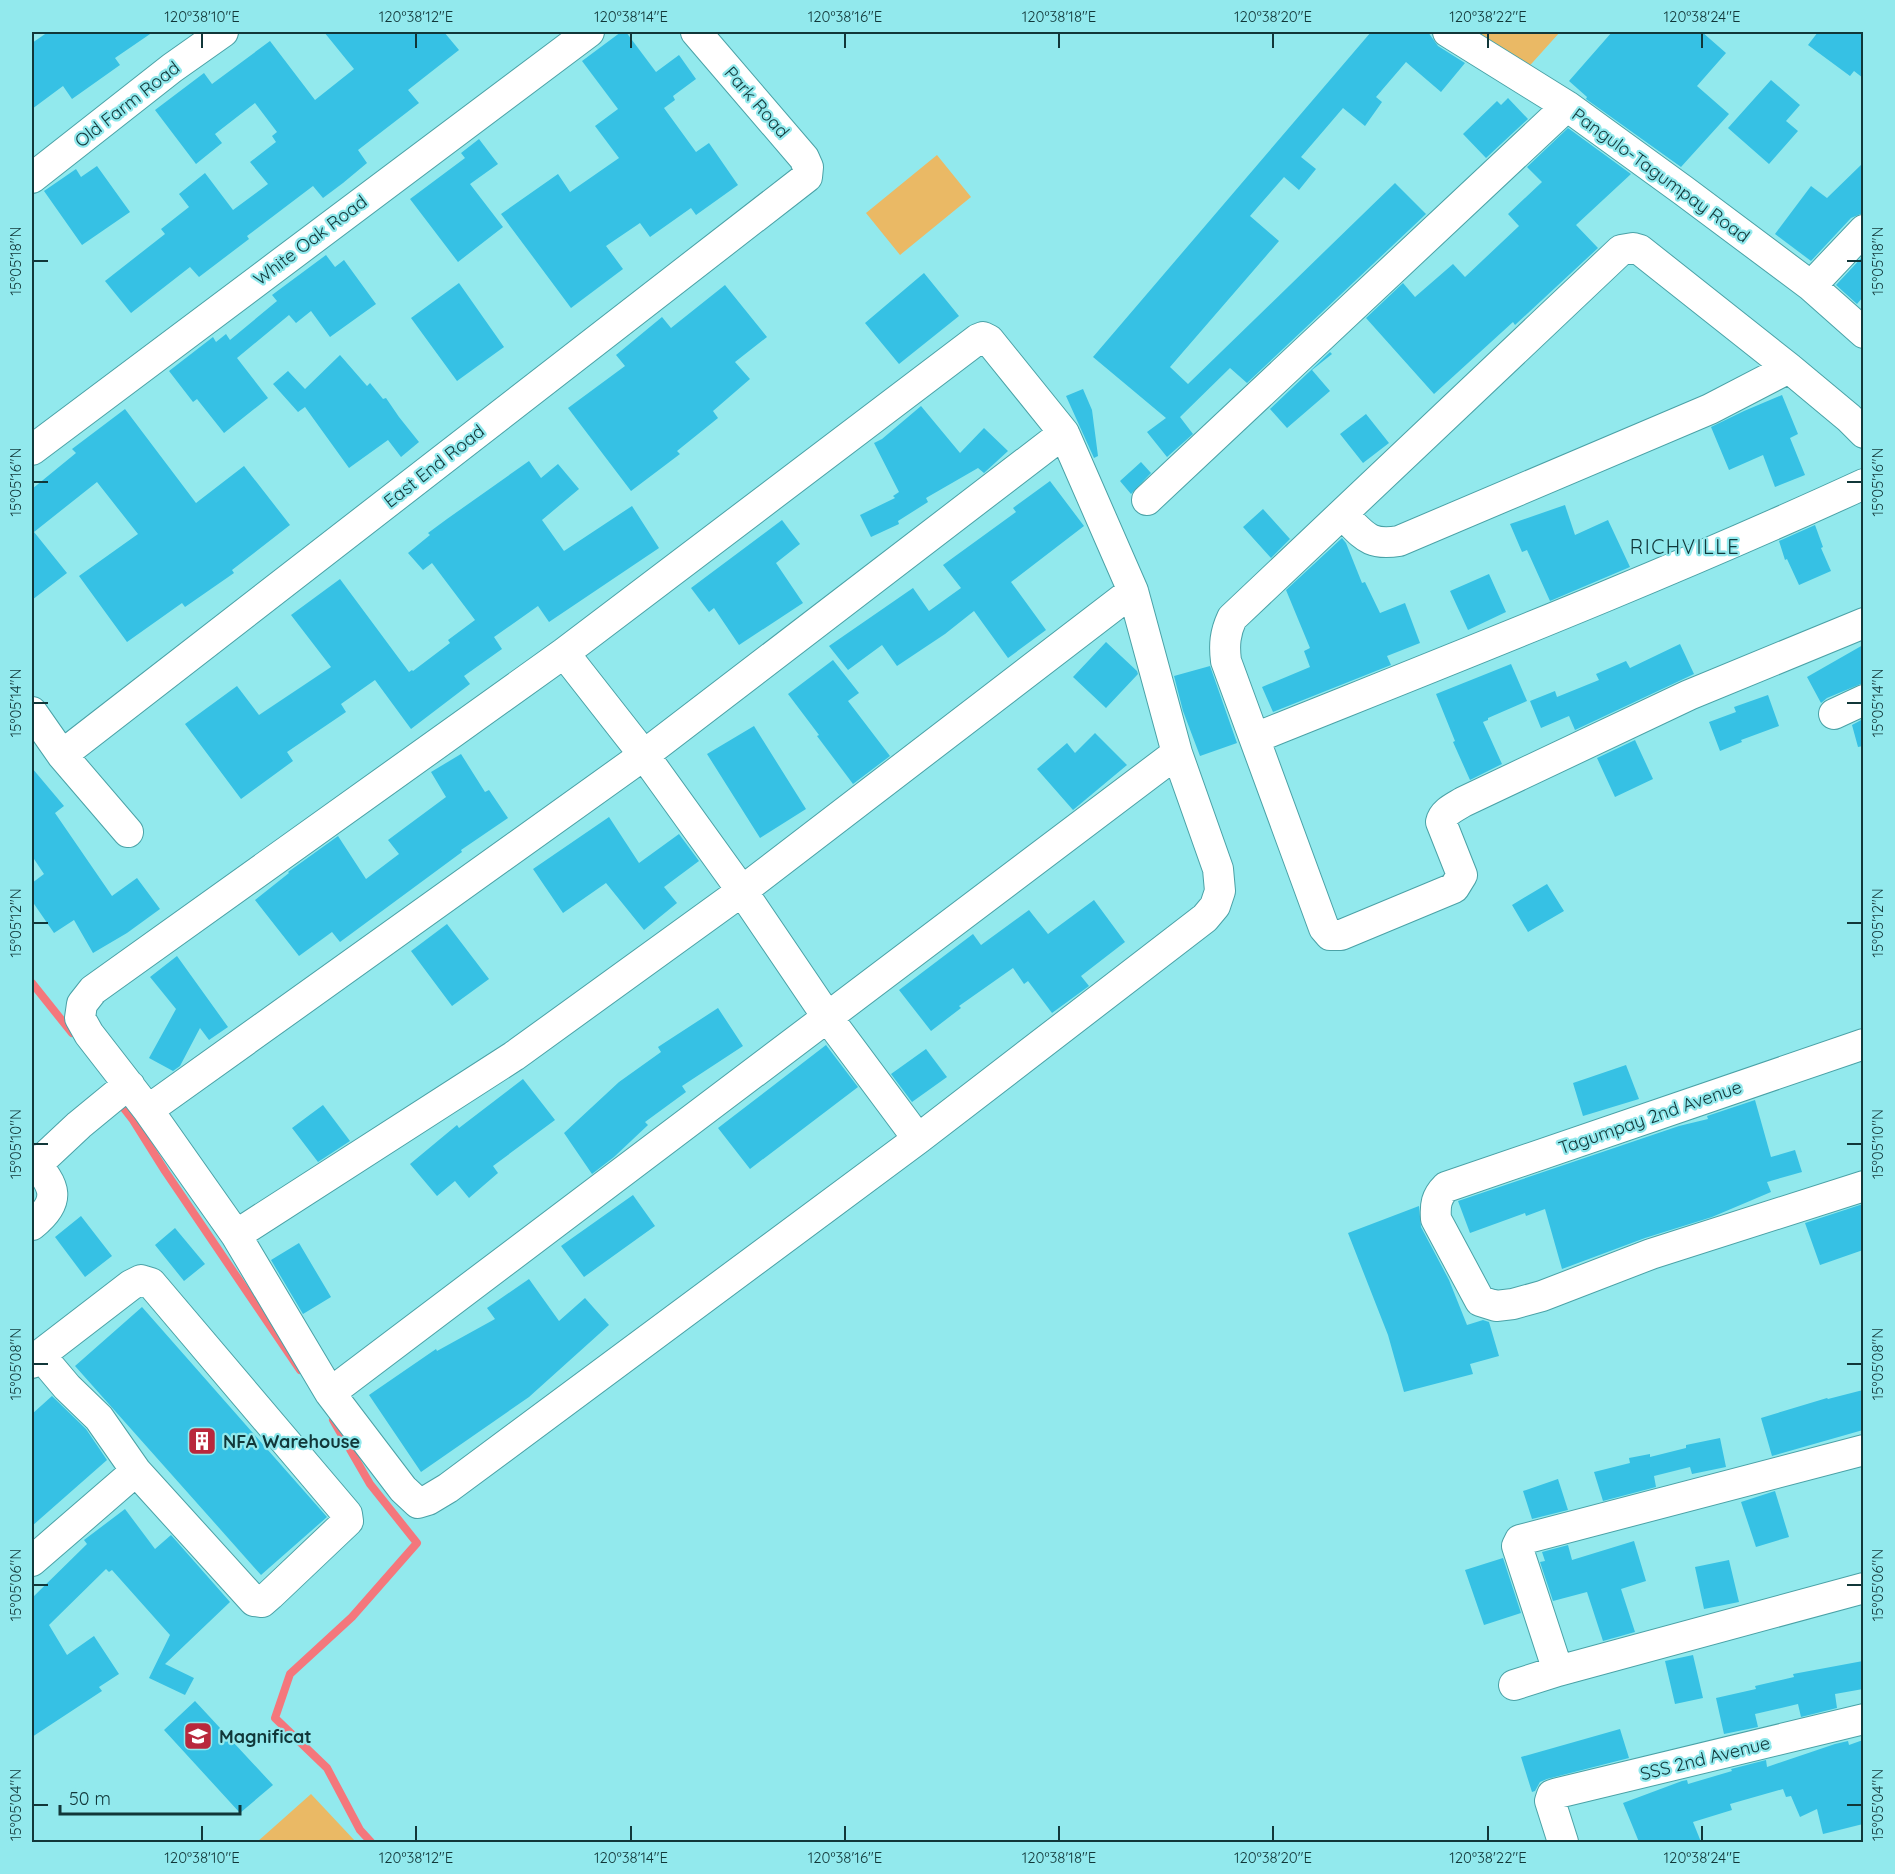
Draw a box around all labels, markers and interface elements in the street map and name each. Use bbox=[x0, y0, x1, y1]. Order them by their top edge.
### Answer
text: 120°38'10"E bbox=[164, 7, 240, 26]
text: 120°38'12"E bbox=[379, 7, 453, 26]
text: 120°38'14"E bbox=[594, 7, 668, 26]
text: 120°38'16"E bbox=[808, 7, 882, 26]
text: 120°38'18"E bbox=[1022, 7, 1096, 26]
text: 120°38'20"E bbox=[1234, 7, 1312, 26]
text: 120°38'22"E bbox=[1449, 7, 1527, 26]
text: 120°38'24"E bbox=[1664, 7, 1740, 26]
street label: Old Farm Road bbox=[70, 56, 184, 152]
street label: Park Road bbox=[720, 61, 794, 143]
street label: Pangulo-Tagumpay Road bbox=[1567, 103, 1755, 247]
street label: White Oak Road bbox=[249, 190, 371, 290]
text: 15°05'18"N bbox=[6, 226, 25, 296]
text: 15°05'18"N bbox=[1868, 226, 1887, 296]
street label: East End Road bbox=[379, 419, 489, 513]
text: 15°05'16"N bbox=[6, 448, 25, 517]
text: 15°05'16"N bbox=[1868, 448, 1887, 517]
district label: RICHVILLE bbox=[1630, 534, 1740, 559]
text: 15°05'14"N bbox=[6, 669, 25, 737]
text: 15°05'14"N bbox=[1868, 669, 1887, 737]
text: 15°05'12"N bbox=[6, 888, 25, 958]
text: 15°05'12"N bbox=[1868, 888, 1887, 958]
street label: Tagumpay 2nd Avenue bbox=[1555, 1075, 1745, 1159]
text: 15°05'10"N bbox=[6, 1109, 25, 1179]
text: 15°05'10"N bbox=[1868, 1109, 1887, 1179]
text: 15°05'08"N bbox=[6, 1328, 25, 1400]
text: 15°05'08"N bbox=[1868, 1328, 1887, 1400]
building icon: NFA Warehouse bbox=[186, 1425, 218, 1457]
place label: NFA Warehouse bbox=[223, 1430, 360, 1453]
text: 15°05'06"N bbox=[6, 1549, 25, 1621]
text: 15°05'06"N bbox=[1868, 1549, 1887, 1621]
school or university icon: Magnificat bbox=[182, 1720, 214, 1752]
place label: Magnificat bbox=[219, 1725, 312, 1748]
street label: SSS 2nd Avenue bbox=[1638, 1731, 1772, 1785]
text: 15°05'04"N bbox=[6, 1769, 25, 1841]
text: 15°05'04"N bbox=[1868, 1769, 1887, 1841]
scale bar bbox=[60, 1778, 240, 1816]
text: 50 m bbox=[69, 1787, 111, 1810]
text: 120°38'10"E bbox=[164, 1848, 240, 1867]
text: 120°38'12"E bbox=[379, 1848, 453, 1867]
text: 120°38'14"E bbox=[594, 1848, 668, 1867]
text: 120°38'16"E bbox=[808, 1848, 882, 1867]
text: 120°38'18"E bbox=[1022, 1848, 1096, 1867]
text: 120°38'20"E bbox=[1234, 1848, 1312, 1867]
text: 120°38'22"E bbox=[1449, 1848, 1527, 1867]
text: 120°38'24"E bbox=[1664, 1848, 1740, 1867]

